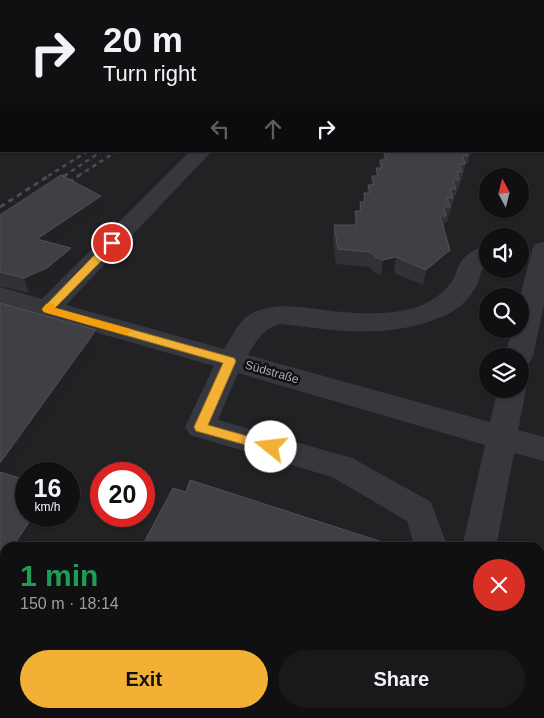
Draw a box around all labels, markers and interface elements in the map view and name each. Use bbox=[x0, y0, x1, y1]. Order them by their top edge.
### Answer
icon: right bbox=[20, 20, 85, 85]
text: 20 m bbox=[103, 20, 183, 59]
text: Turn right bbox=[103, 61, 196, 86]
icon: left bbox=[206, 115, 234, 143]
icon: ahead bbox=[259, 115, 287, 143]
icon: right bbox=[312, 115, 340, 143]
north arrow bbox=[479, 168, 529, 218]
map controls bbox=[479, 168, 529, 398]
pin bbox=[91, 222, 133, 264]
button: sound bbox=[479, 228, 529, 278]
icon: arrive bbox=[98, 229, 126, 257]
button: search bbox=[479, 288, 529, 338]
button: layers bbox=[479, 348, 529, 398]
street label: Südstraße bbox=[243, 358, 301, 386]
position arrow bbox=[244, 420, 296, 472]
speed limit sign: 20 bbox=[90, 462, 155, 527]
text: 16 bbox=[34, 474, 61, 502]
text: km/h bbox=[34, 500, 61, 514]
text: 1 min bbox=[20, 559, 98, 592]
button: close bbox=[473, 559, 525, 611]
text: 150 m · 18:14 bbox=[20, 595, 119, 612]
button: Exit bbox=[20, 650, 268, 708]
button: Share bbox=[278, 650, 525, 708]

